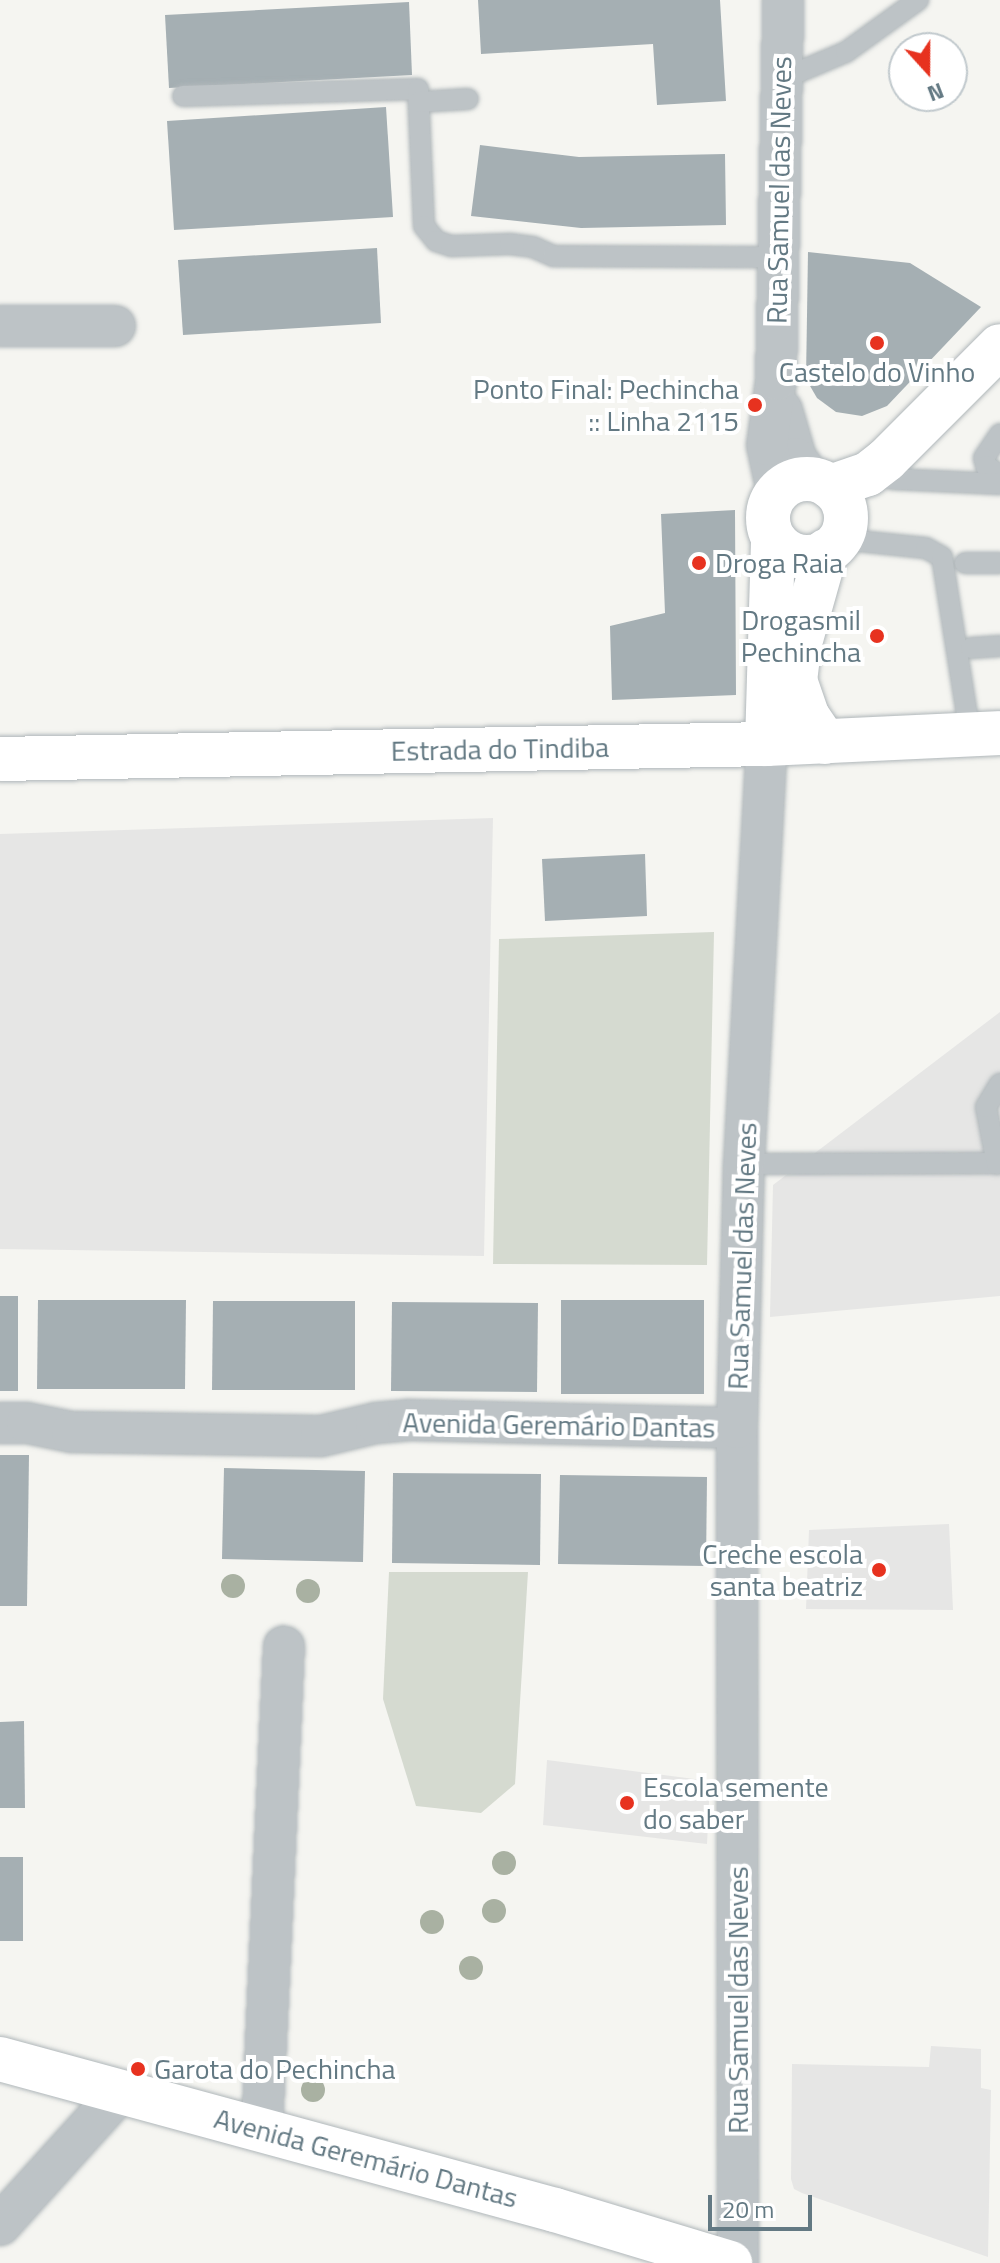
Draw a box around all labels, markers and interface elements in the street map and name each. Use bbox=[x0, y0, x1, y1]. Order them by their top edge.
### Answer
north arrow bbox=[888, 32, 968, 112]
street label: Rua Samuel das Neves bbox=[760, 56, 798, 324]
text: N bbox=[923, 74, 949, 111]
marker: Castelo do Vinho bbox=[868, 334, 886, 352]
place label: Castelo do Vinho bbox=[779, 355, 975, 389]
place label: Ponto Final: Pechincha :: Linha 2115 bbox=[473, 372, 739, 438]
marker: Ponto Final: Pechincha :: Linha 2115 bbox=[746, 396, 764, 414]
place label: Droga Raia bbox=[715, 546, 843, 580]
marker: Droga Raia bbox=[690, 554, 708, 572]
place label: Drogasmil Pechincha bbox=[741, 603, 861, 669]
marker: Drogasmil Pechincha bbox=[868, 627, 886, 645]
street label: Estrada do Tindiba bbox=[391, 730, 609, 768]
street label: Rua Samuel das Neves bbox=[721, 1122, 763, 1390]
street label: Avenida Geremário Dantas bbox=[402, 1405, 716, 1445]
place label: Creche escola santa beatriz bbox=[702, 1537, 863, 1603]
marker: Creche escola santa beatriz bbox=[870, 1561, 888, 1579]
place label: Escola semente do saber bbox=[643, 1770, 829, 1836]
marker: Escola semente do saber bbox=[618, 1794, 636, 1812]
street label: Rua Samuel das Neves bbox=[721, 1866, 755, 2134]
place label: Garota do Pechincha bbox=[154, 2052, 395, 2086]
marker: Garota do Pechincha bbox=[129, 2060, 147, 2078]
street label: Avenida Geremário Dantas bbox=[211, 2101, 521, 2215]
scale bar bbox=[712, 2179, 816, 2229]
text: 20 m bbox=[722, 2191, 774, 2227]

